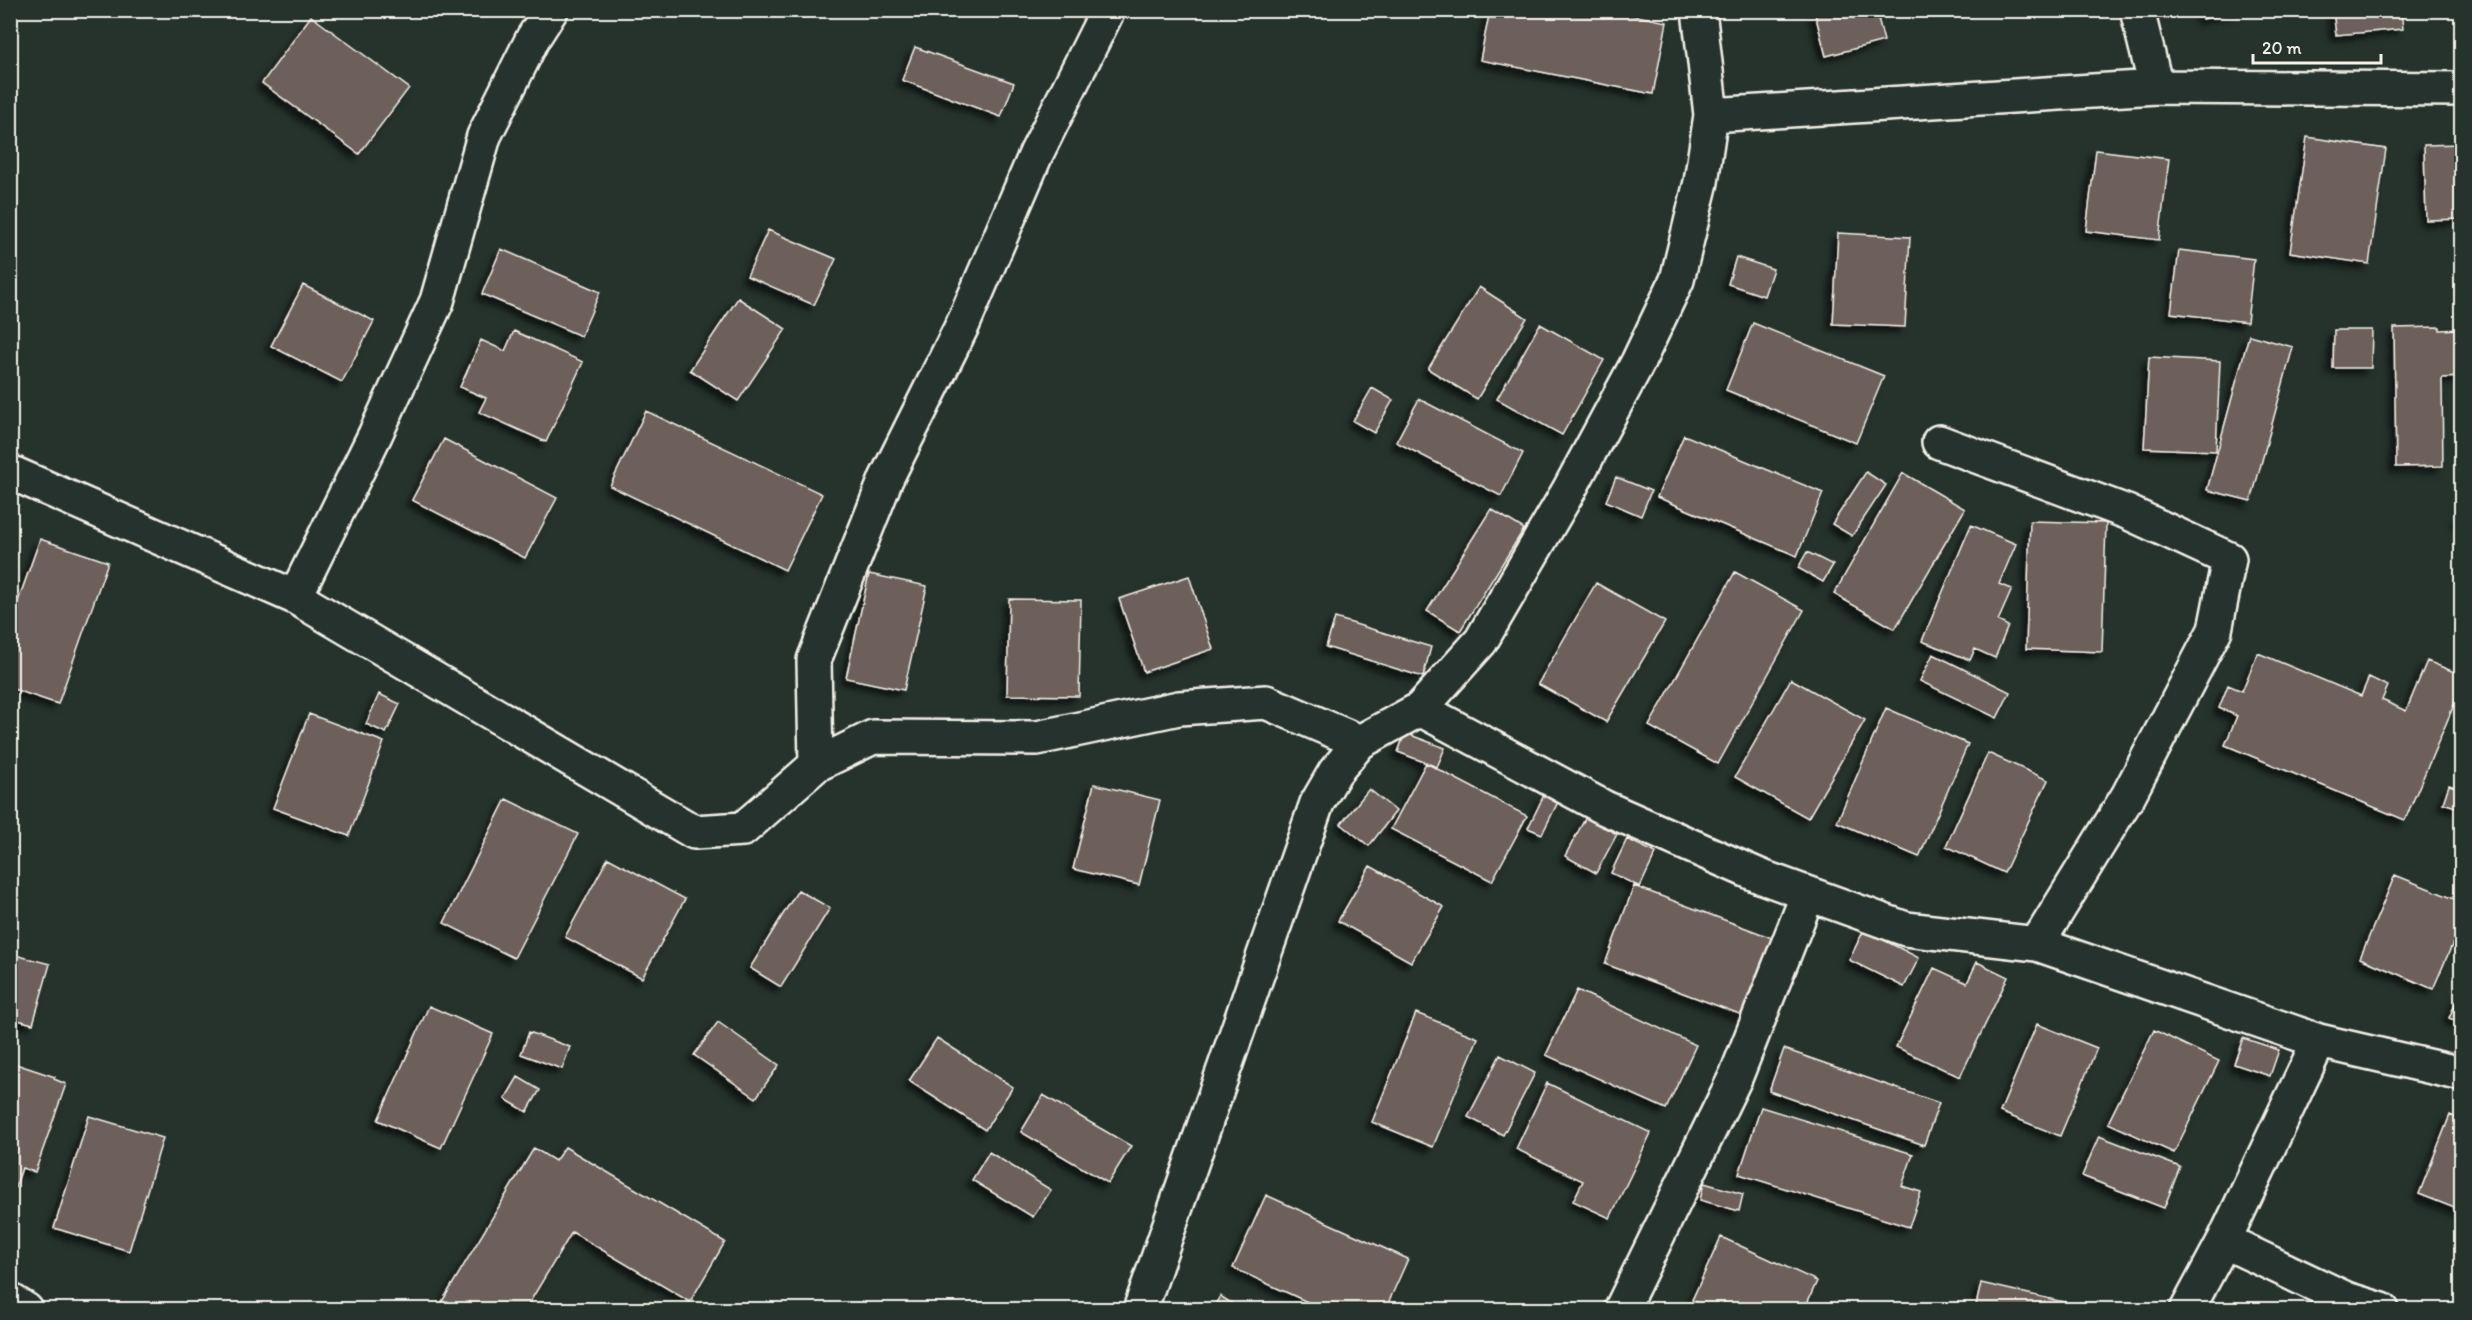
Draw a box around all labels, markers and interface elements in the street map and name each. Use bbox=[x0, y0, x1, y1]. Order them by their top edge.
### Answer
scale bar bbox=[2253, 27, 2380, 65]
text: 20 m bbox=[2262, 37, 2302, 59]

